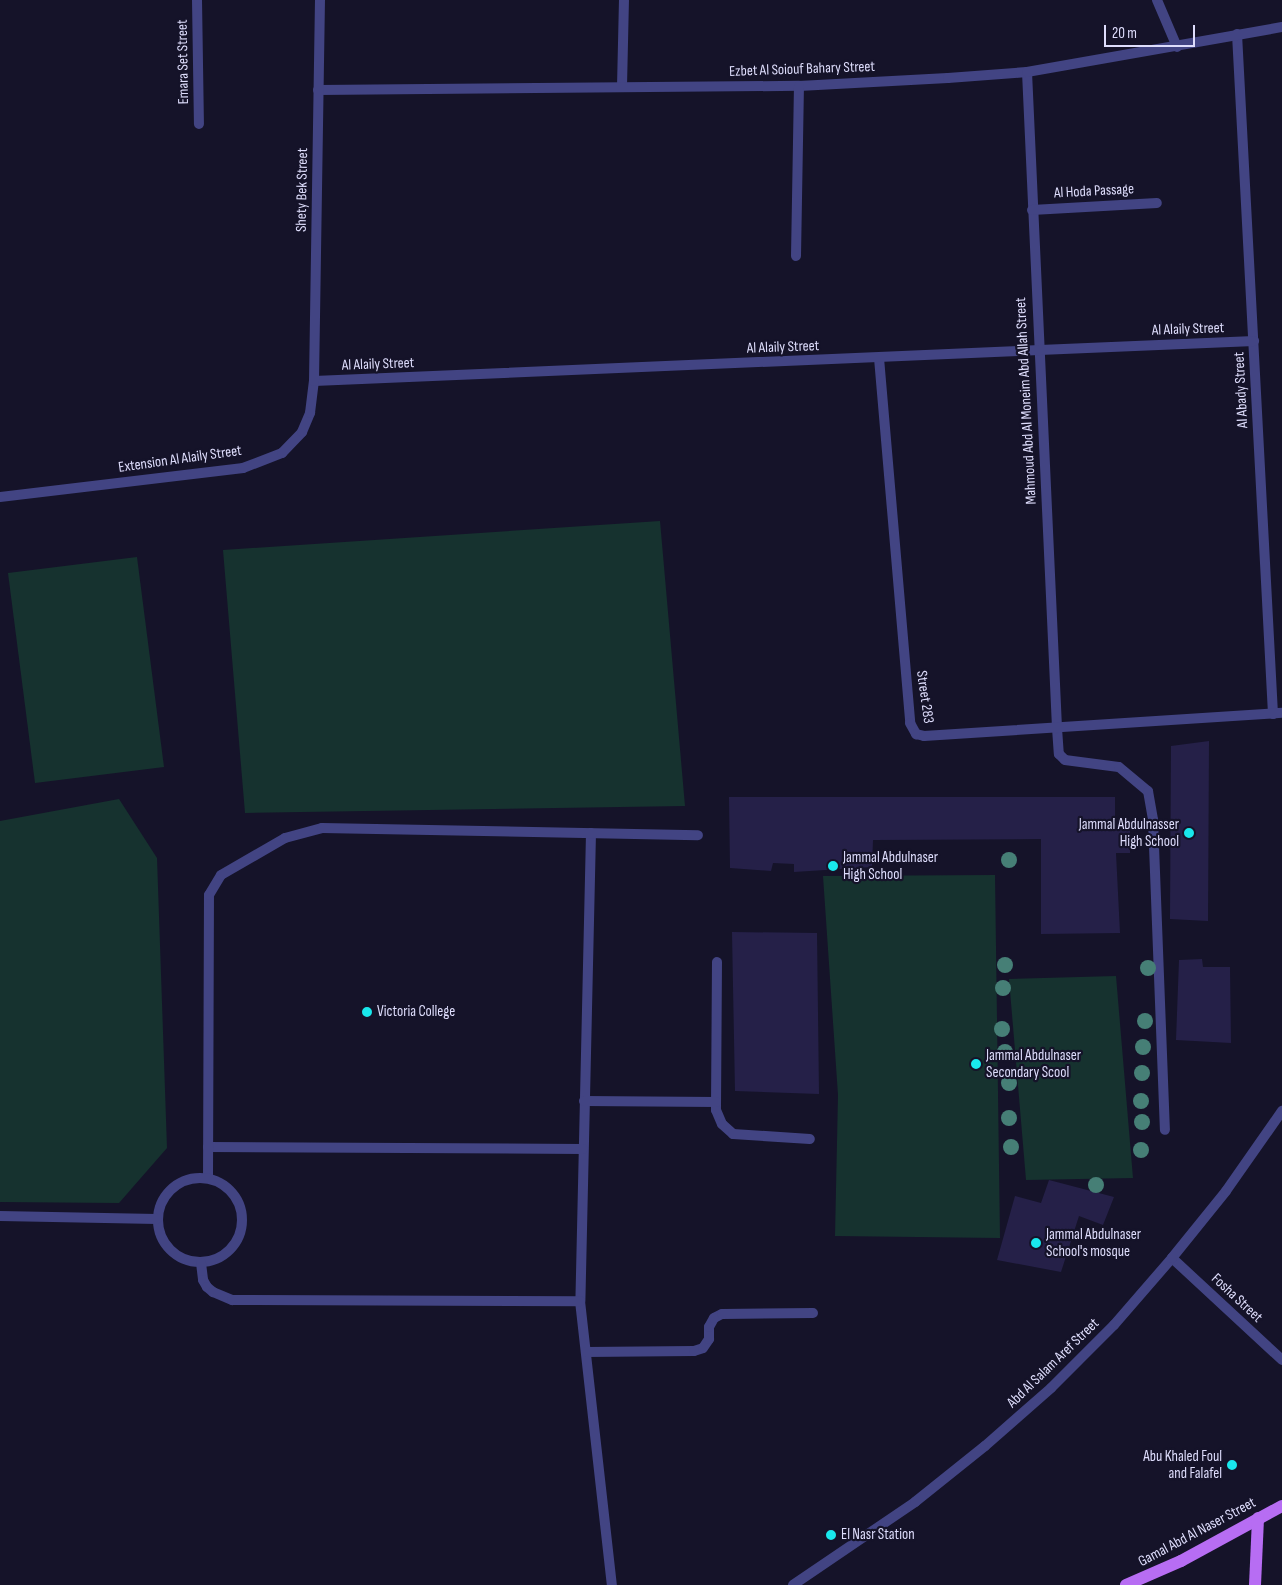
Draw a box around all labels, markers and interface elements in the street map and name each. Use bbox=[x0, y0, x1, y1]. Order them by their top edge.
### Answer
scale bar bbox=[1107, 15, 1198, 47]
street label: Emara Set Street bbox=[173, 19, 193, 105]
text: 20 m bbox=[1112, 24, 1137, 43]
street label: Ezbet Al Soiouf Bahary Street bbox=[729, 57, 875, 81]
street label: Shety Bek Street bbox=[292, 148, 312, 232]
street label: Al Hoda Passage bbox=[1053, 180, 1135, 202]
street label: Mahmoud Abd Al Moneim Abd Allah Street bbox=[1012, 297, 1040, 505]
street label: Al Alaily Street bbox=[1152, 319, 1224, 339]
street label: Al Alaily Street bbox=[747, 337, 819, 357]
street label: Al Abady Street bbox=[1230, 351, 1252, 429]
street label: Al Alaily Street bbox=[342, 354, 414, 374]
street label: Extension Al Alaily Street bbox=[117, 441, 243, 477]
street label: Street 283 bbox=[912, 669, 938, 725]
place label: Jammal Abdulnasser High School bbox=[1079, 815, 1179, 850]
marker: Jammal Abdulnasser High School bbox=[1183, 827, 1195, 839]
place label: Jammal Abdulnaser High School bbox=[843, 848, 938, 883]
marker: Jammal Abdulnaser High School bbox=[827, 860, 839, 872]
place label: Victoria College bbox=[377, 1003, 455, 1021]
marker: Victoria College bbox=[361, 1006, 373, 1018]
place label: Jammal Abdulnaser Secondary Scool bbox=[986, 1046, 1081, 1081]
marker: Jammal Abdulnaser Secondary Scool bbox=[970, 1058, 982, 1070]
place label: Jammal Abdulnaser School's mosque bbox=[1046, 1225, 1141, 1260]
marker: Jammal Abdulnaser School's mosque bbox=[1030, 1237, 1042, 1249]
street label: Fosha Street bbox=[1208, 1270, 1266, 1326]
street label: Abd Al Salam Aref Street bbox=[1003, 1314, 1103, 1412]
place label: Abu Khaled Foul and Falafel bbox=[1143, 1447, 1222, 1482]
marker: Abu Khaled Foul and Falafel bbox=[1226, 1459, 1238, 1471]
street label: Gamal Abd Al Naser Street bbox=[1135, 1493, 1259, 1571]
place label: El Nasr Station bbox=[841, 1526, 915, 1544]
marker: El Nasr Station bbox=[825, 1529, 837, 1541]

